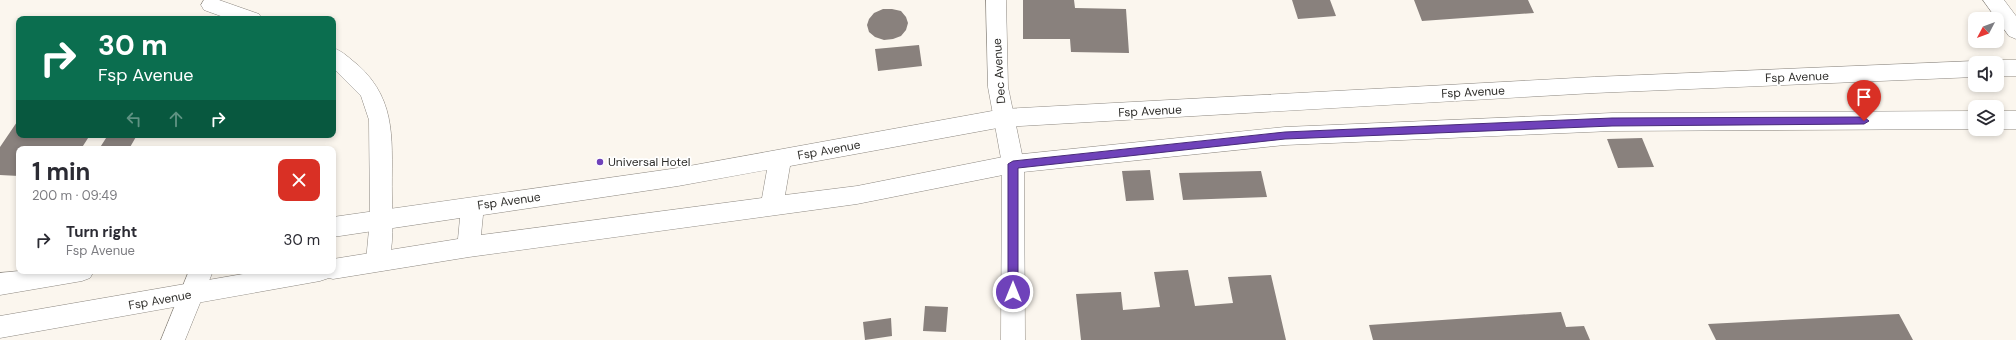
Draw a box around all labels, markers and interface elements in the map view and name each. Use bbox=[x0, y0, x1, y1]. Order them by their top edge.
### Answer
north arrow bbox=[1968, 12, 2004, 48]
map controls bbox=[1968, 12, 2004, 136]
text: 30 m bbox=[98, 27, 168, 64]
icon: right bbox=[32, 32, 84, 84]
street label: Dec Avenue bbox=[989, 37, 1009, 104]
button: sound bbox=[1968, 56, 2004, 92]
text: Fsp Avenue bbox=[98, 63, 194, 87]
street label: Fsp Avenue bbox=[1765, 68, 1829, 86]
pin bbox=[1847, 80, 1881, 121]
street label: Fsp Avenue bbox=[1441, 82, 1505, 102]
icon: arrive bbox=[1853, 86, 1875, 108]
button: layers bbox=[1968, 100, 2004, 136]
street label: Fsp Avenue bbox=[1118, 101, 1182, 121]
icon: left bbox=[123, 108, 145, 130]
icon: ahead bbox=[165, 108, 187, 130]
icon: right bbox=[207, 108, 229, 130]
street label: Fsp Avenue bbox=[796, 137, 862, 163]
place label: Universal Hotel bbox=[608, 154, 690, 170]
text: 1 min bbox=[32, 156, 90, 187]
marker: Universal Hotel bbox=[595, 157, 605, 167]
button: close bbox=[278, 159, 320, 201]
text: 200 m · 09:49 bbox=[32, 187, 117, 204]
street label: Fsp Avenue bbox=[476, 189, 542, 213]
text: Turn right bbox=[66, 222, 137, 242]
icon: right bbox=[32, 229, 54, 251]
text: 30 m bbox=[284, 230, 320, 250]
text: Fsp Avenue bbox=[66, 242, 135, 259]
position arrow bbox=[992, 271, 1034, 313]
street label: Fsp Avenue bbox=[127, 287, 193, 313]

